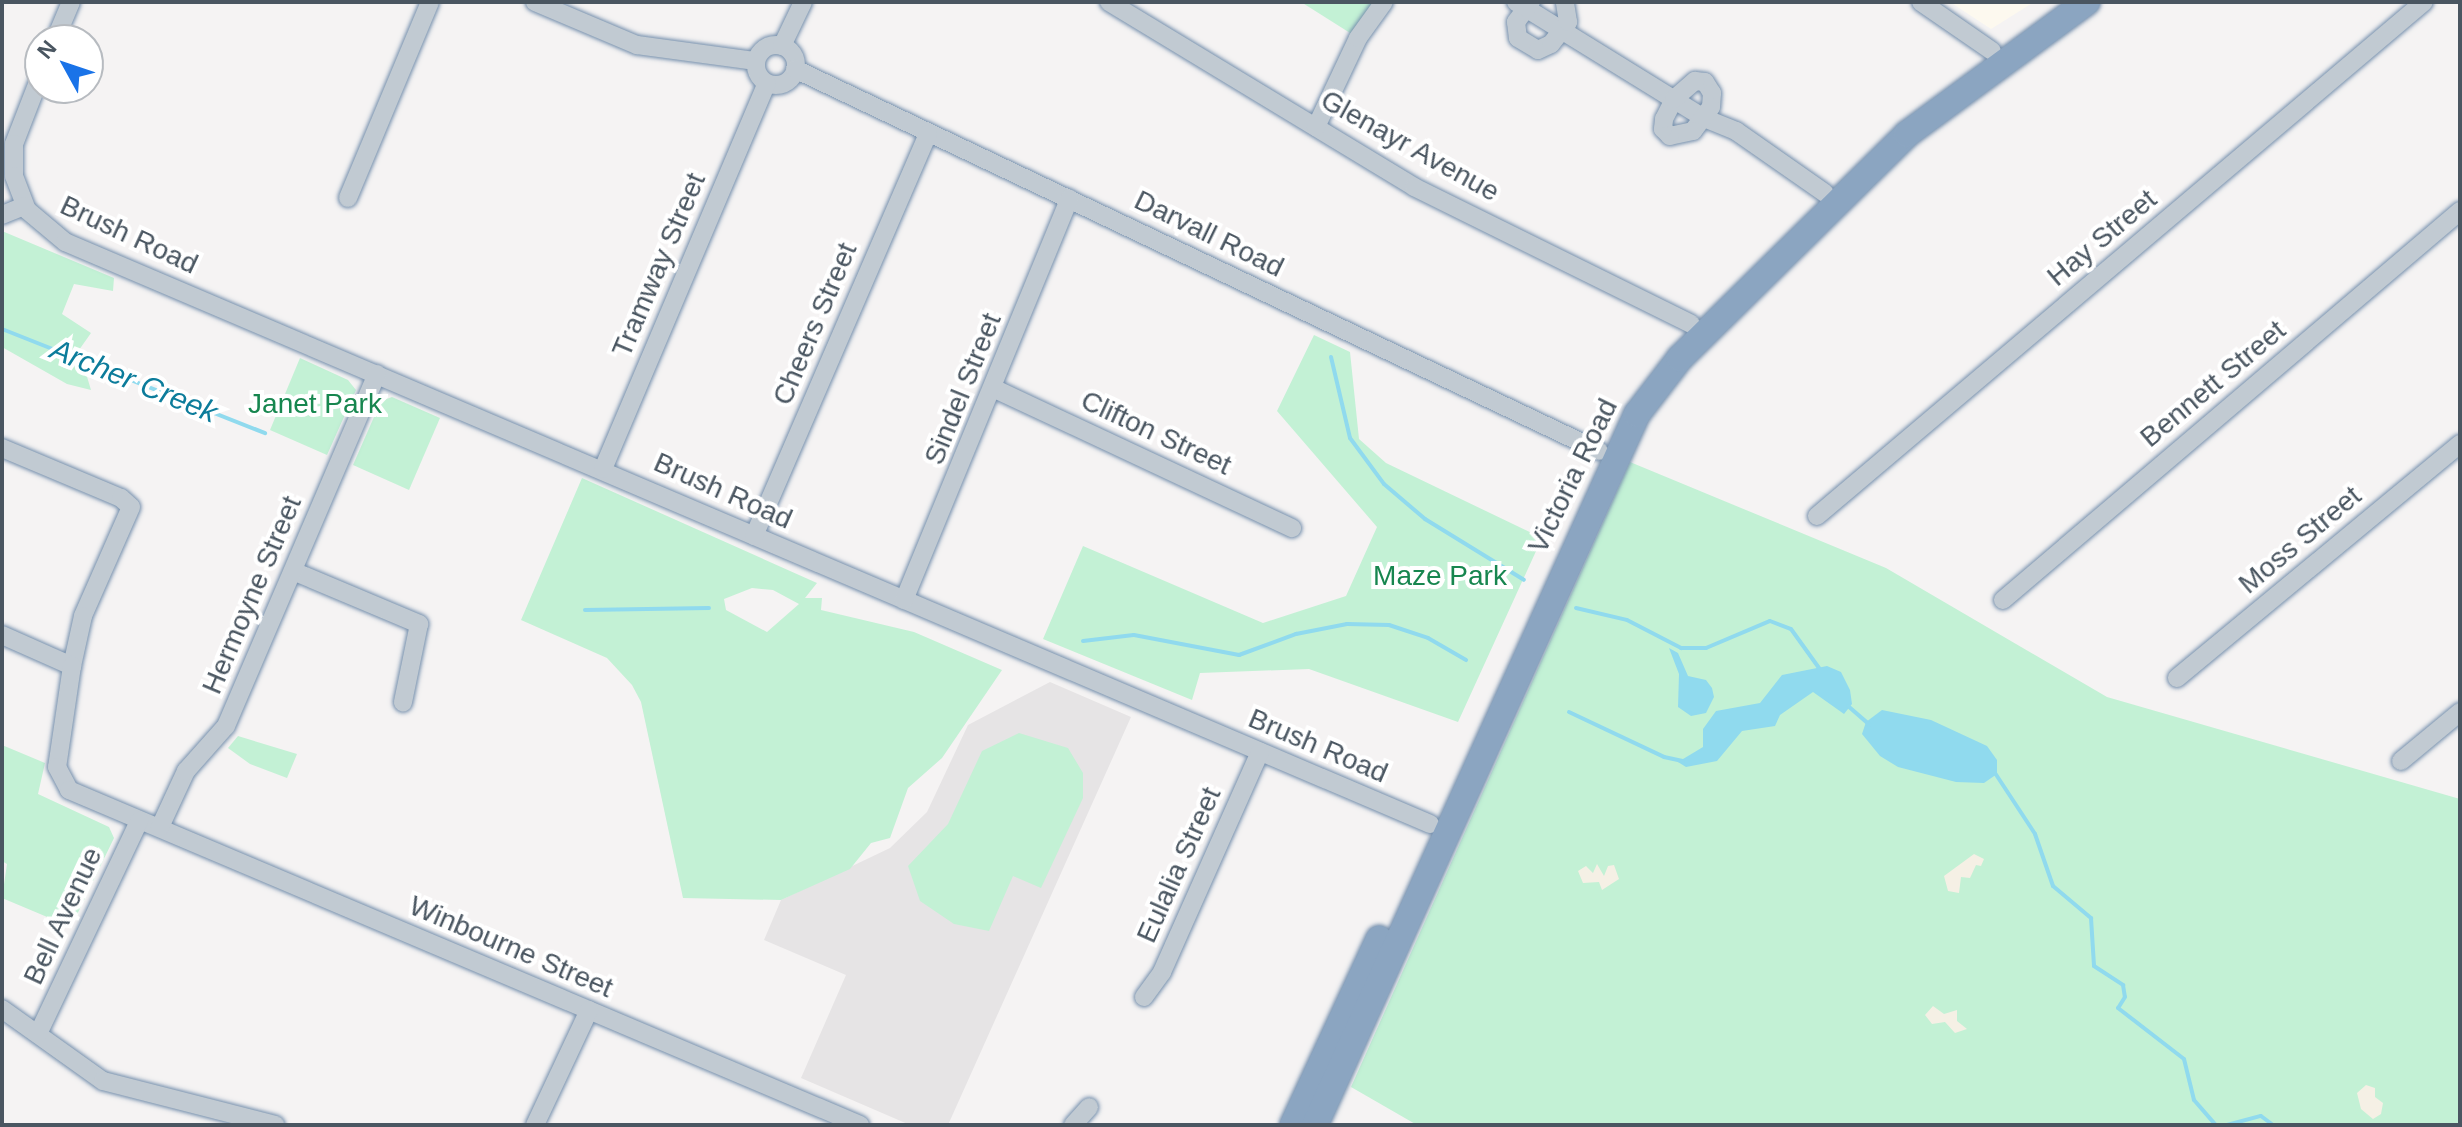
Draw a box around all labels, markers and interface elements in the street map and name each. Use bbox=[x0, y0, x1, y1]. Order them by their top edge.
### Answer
north arrow bbox=[24, 24, 104, 104]
text: N bbox=[32, 35, 61, 64]
street label: Glenayr Avenue bbox=[1314, 83, 1506, 209]
street label: Tramway Street bbox=[605, 168, 713, 362]
street label: Darvall Road bbox=[1129, 183, 1289, 285]
street label: Hay Street bbox=[2041, 183, 2163, 293]
street label: Brush Road bbox=[55, 189, 203, 281]
street label: Cheers Street bbox=[766, 238, 864, 410]
street label: Sindel Street bbox=[917, 308, 1009, 470]
street label: Bennett Street bbox=[2134, 314, 2292, 454]
water label: Archer Creek bbox=[45, 331, 223, 431]
street label: Clifton Street bbox=[1076, 384, 1236, 482]
park label: Janet Park bbox=[248, 387, 382, 421]
street label: Victoria Road bbox=[1521, 393, 1625, 559]
street label: Brush Road bbox=[649, 446, 797, 536]
street label: Moss Street bbox=[2232, 479, 2368, 601]
street label: Hermoyne Street bbox=[195, 491, 309, 699]
park label: Maze Park bbox=[1373, 559, 1507, 593]
street label: Brush Road bbox=[1243, 702, 1393, 790]
street label: Eulalia Street bbox=[1130, 782, 1228, 948]
street label: Bell Avenue bbox=[16, 841, 110, 991]
street label: Winbourne Street bbox=[404, 889, 618, 1005]

